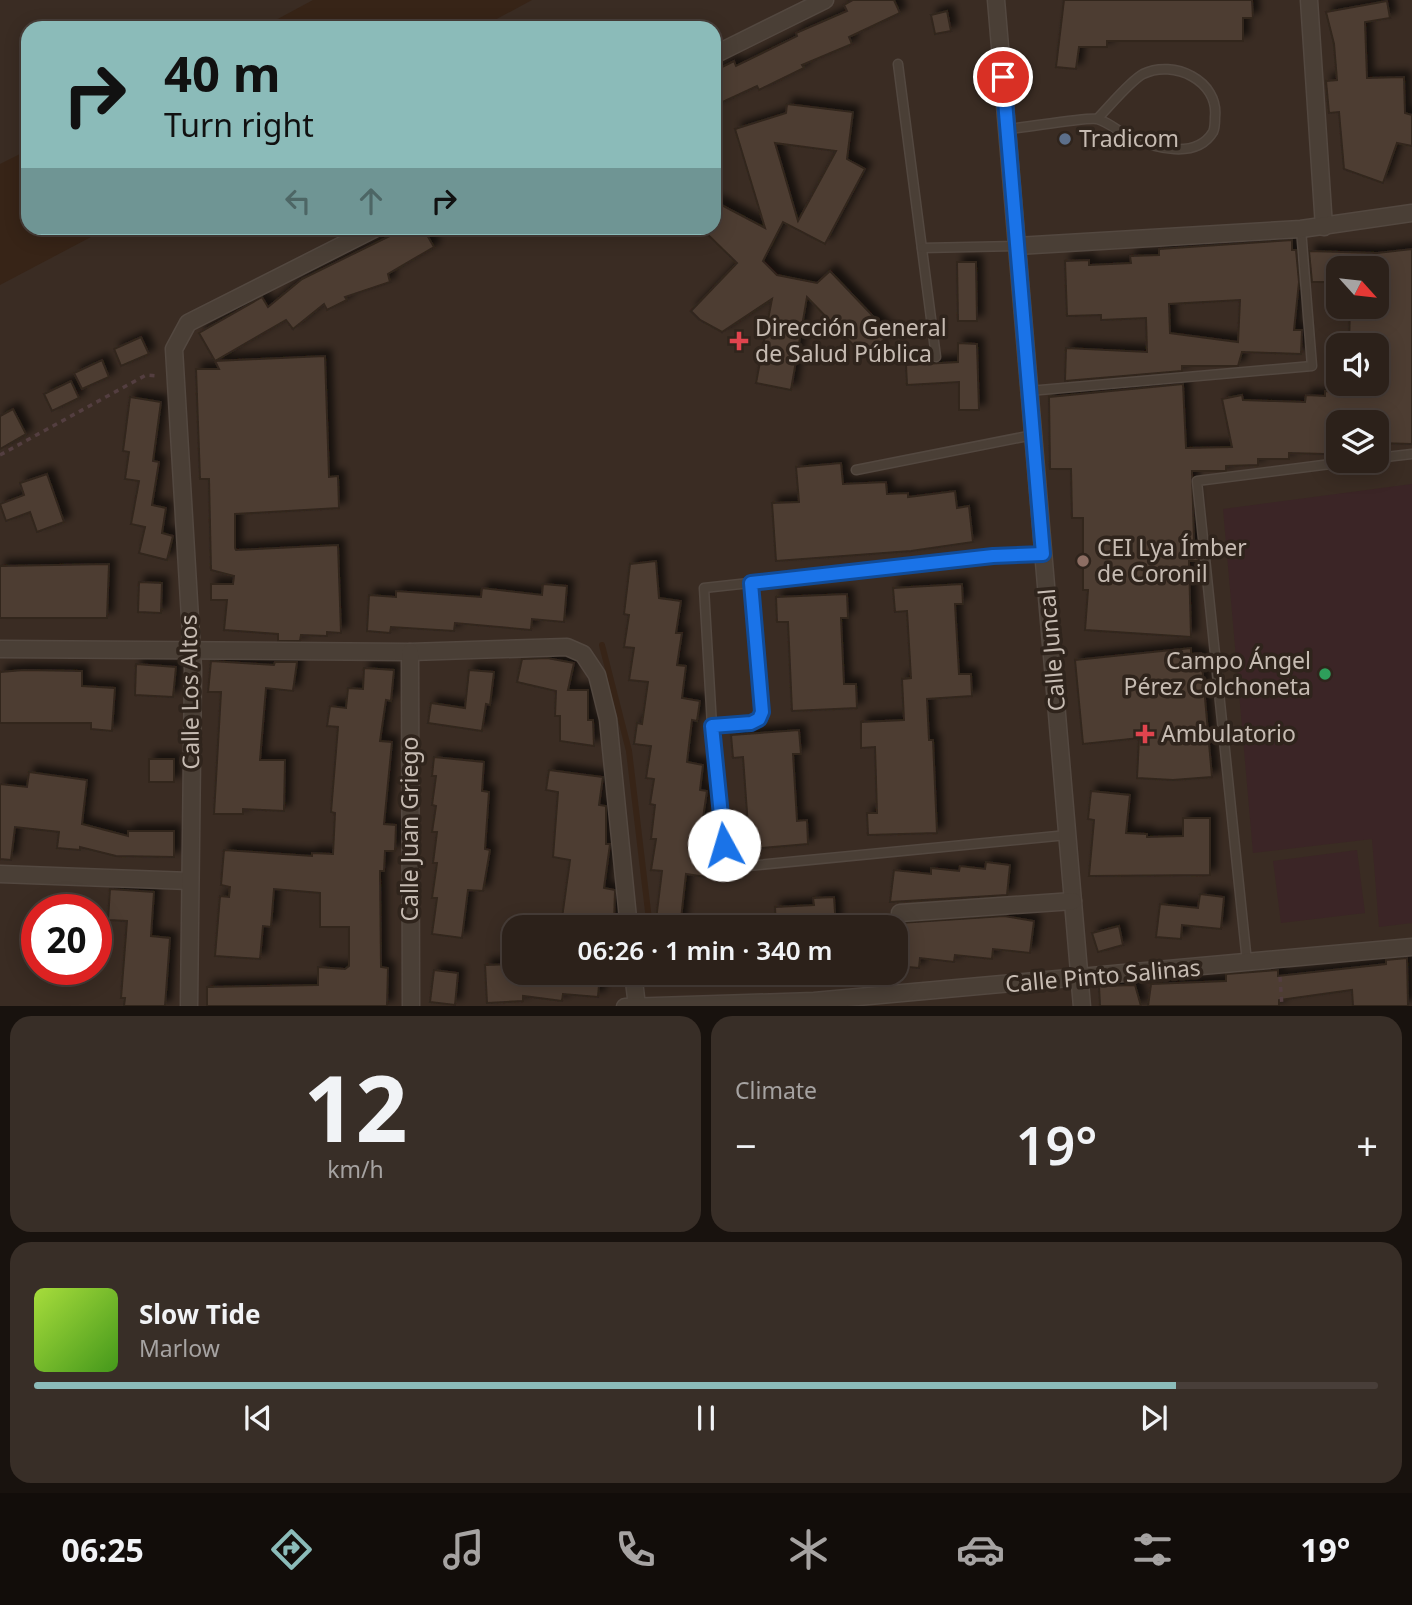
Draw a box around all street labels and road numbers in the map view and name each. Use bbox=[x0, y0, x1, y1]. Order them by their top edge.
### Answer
street label: Calle Juncal bbox=[1030, 588, 1072, 713]
street label: Calle Los Altos bbox=[172, 614, 206, 770]
street label: Calle Juan Griego bbox=[393, 736, 425, 922]
street label: Calle Pinto Salinas bbox=[1004, 951, 1202, 999]

